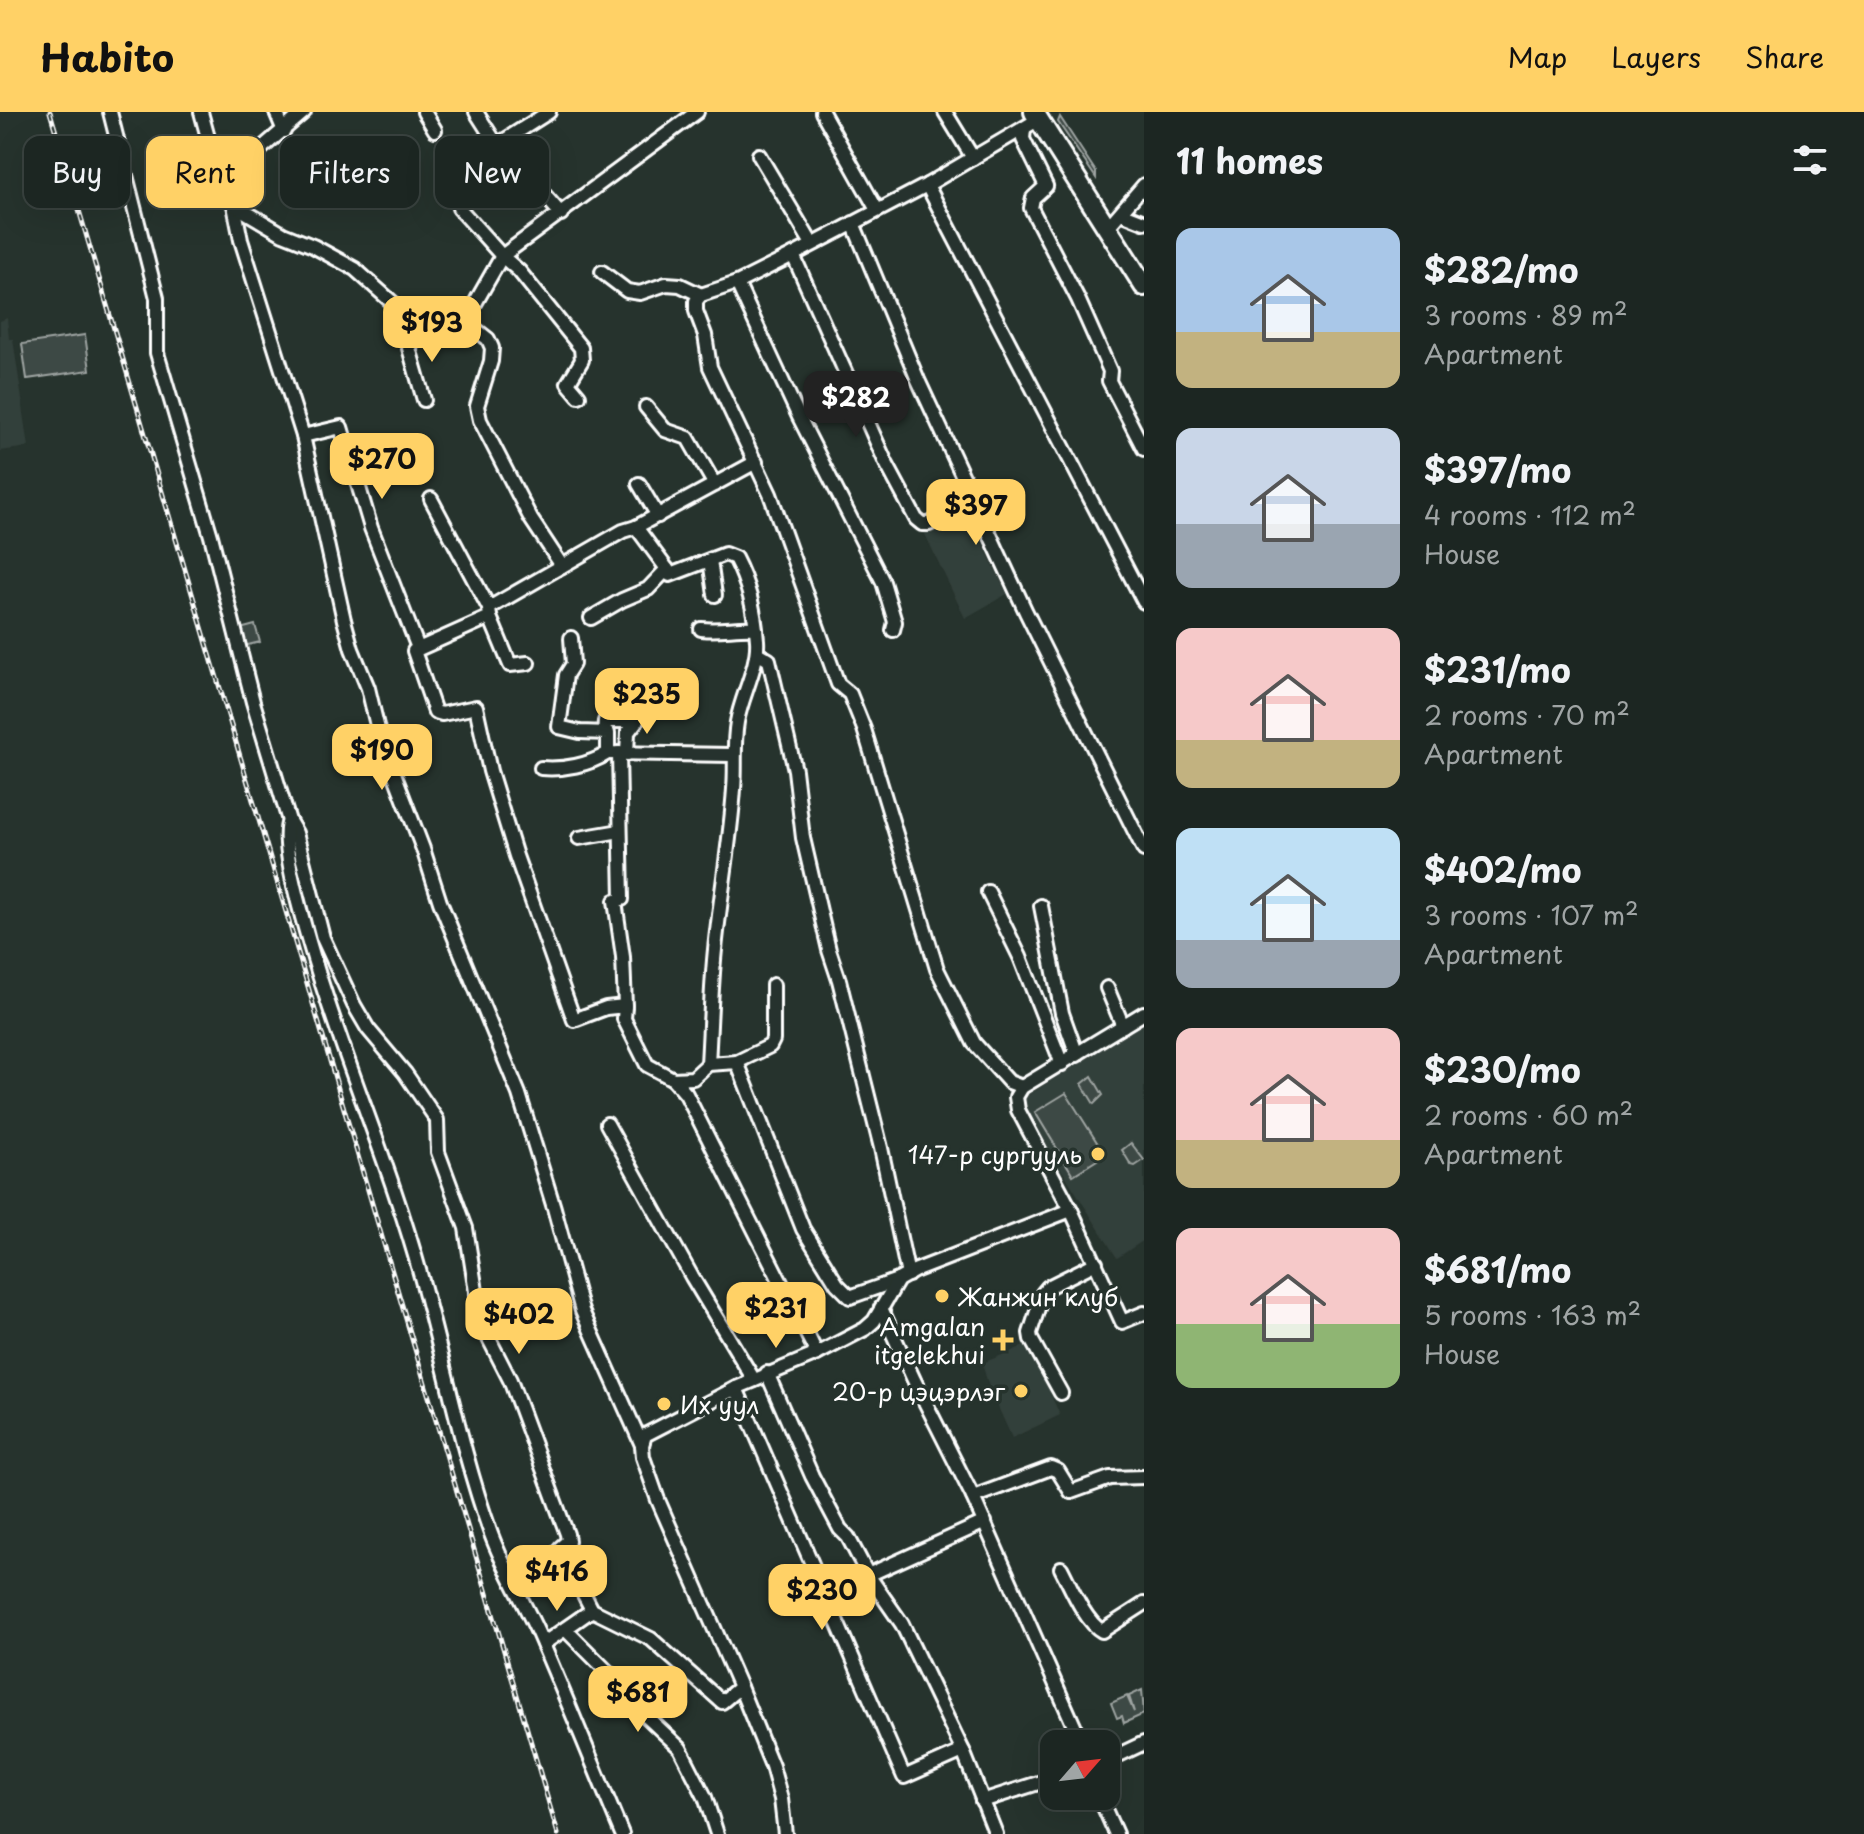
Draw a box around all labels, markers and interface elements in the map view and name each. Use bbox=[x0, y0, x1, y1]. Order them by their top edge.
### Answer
text: Habito bbox=[40, 28, 174, 85]
text: Map bbox=[1507, 35, 1567, 78]
text: Layers bbox=[1611, 35, 1701, 78]
text: Share bbox=[1745, 35, 1824, 78]
text: 11 homes bbox=[1176, 134, 1323, 186]
chip: Buy bbox=[24, 136, 130, 208]
chip: Rent bbox=[146, 136, 264, 208]
chip: Filters bbox=[280, 136, 419, 208]
chip: New bbox=[435, 136, 549, 208]
icon: filters bbox=[1788, 138, 1832, 182]
text: $282/mo bbox=[1424, 243, 1579, 295]
icon: home bbox=[1240, 260, 1336, 356]
text: 3 rooms · 89 m² bbox=[1424, 295, 1628, 334]
pin: $193 bbox=[385, 296, 479, 364]
text: $193 bbox=[401, 302, 463, 341]
text: Apartment bbox=[1424, 334, 1563, 373]
pin: $282 bbox=[809, 371, 903, 439]
text: $282 bbox=[822, 377, 890, 416]
pin: $270 bbox=[335, 433, 429, 501]
text: $270 bbox=[348, 439, 416, 478]
text: $397/mo bbox=[1424, 443, 1571, 495]
icon: home bbox=[1240, 460, 1336, 556]
pin: $397 bbox=[929, 479, 1023, 547]
text: $397 bbox=[944, 485, 1008, 524]
text: 4 rooms · 112 m² bbox=[1424, 495, 1636, 534]
text: House bbox=[1424, 534, 1500, 573]
text: $231/mo bbox=[1424, 643, 1571, 695]
icon: home bbox=[1240, 660, 1336, 756]
pin: $235 bbox=[600, 668, 694, 736]
text: $235 bbox=[613, 674, 681, 713]
text: 2 rooms · 70 m² bbox=[1424, 695, 1630, 734]
pin: $190 bbox=[335, 724, 429, 792]
text: $190 bbox=[350, 730, 414, 769]
text: Apartment bbox=[1424, 734, 1563, 773]
text: $402/mo bbox=[1424, 843, 1582, 895]
icon: home bbox=[1240, 860, 1336, 956]
text: 3 rooms · 107 m² bbox=[1424, 895, 1639, 934]
text: Apartment bbox=[1424, 934, 1563, 973]
text: $230/mo bbox=[1424, 1043, 1581, 1095]
icon: home bbox=[1240, 1060, 1336, 1156]
text: 2 rooms · 60 m² bbox=[1424, 1095, 1633, 1134]
text: Apartment bbox=[1424, 1134, 1563, 1173]
place label: 147-р сургууль bbox=[908, 1136, 1082, 1172]
marker: 147-р сургууль bbox=[1089, 1145, 1107, 1163]
text: $681/mo bbox=[1424, 1243, 1571, 1295]
icon: home bbox=[1240, 1260, 1336, 1356]
place label: Жанжин клуб bbox=[957, 1278, 1118, 1314]
pin: $231 bbox=[729, 1282, 823, 1350]
marker: Жанжин клуб bbox=[933, 1287, 951, 1305]
pin: $402 bbox=[472, 1288, 566, 1356]
text: $231 bbox=[745, 1288, 807, 1327]
text: $402 bbox=[483, 1294, 555, 1333]
text: 5 rooms · 163 m² bbox=[1424, 1295, 1641, 1334]
place label: Amgalan itgelekhui bbox=[874, 1308, 985, 1372]
marker: Amgalan itgelekhui bbox=[992, 1329, 1014, 1351]
text: House bbox=[1424, 1334, 1500, 1373]
place label: 20-р цэцэрлэг bbox=[832, 1373, 1005, 1409]
marker: 20-р цэцэрлэг bbox=[1012, 1382, 1030, 1400]
place label: Их уул bbox=[680, 1386, 759, 1422]
marker: Их уул bbox=[655, 1395, 673, 1413]
pin: $416 bbox=[510, 1545, 604, 1613]
text: $416 bbox=[525, 1551, 589, 1590]
pin: $230 bbox=[775, 1564, 869, 1632]
text: $230 bbox=[786, 1570, 858, 1609]
pin: $681 bbox=[591, 1666, 685, 1734]
text: $681 bbox=[606, 1672, 670, 1711]
north arrow bbox=[1040, 1730, 1120, 1810]
map controls bbox=[1040, 1730, 1120, 1810]

